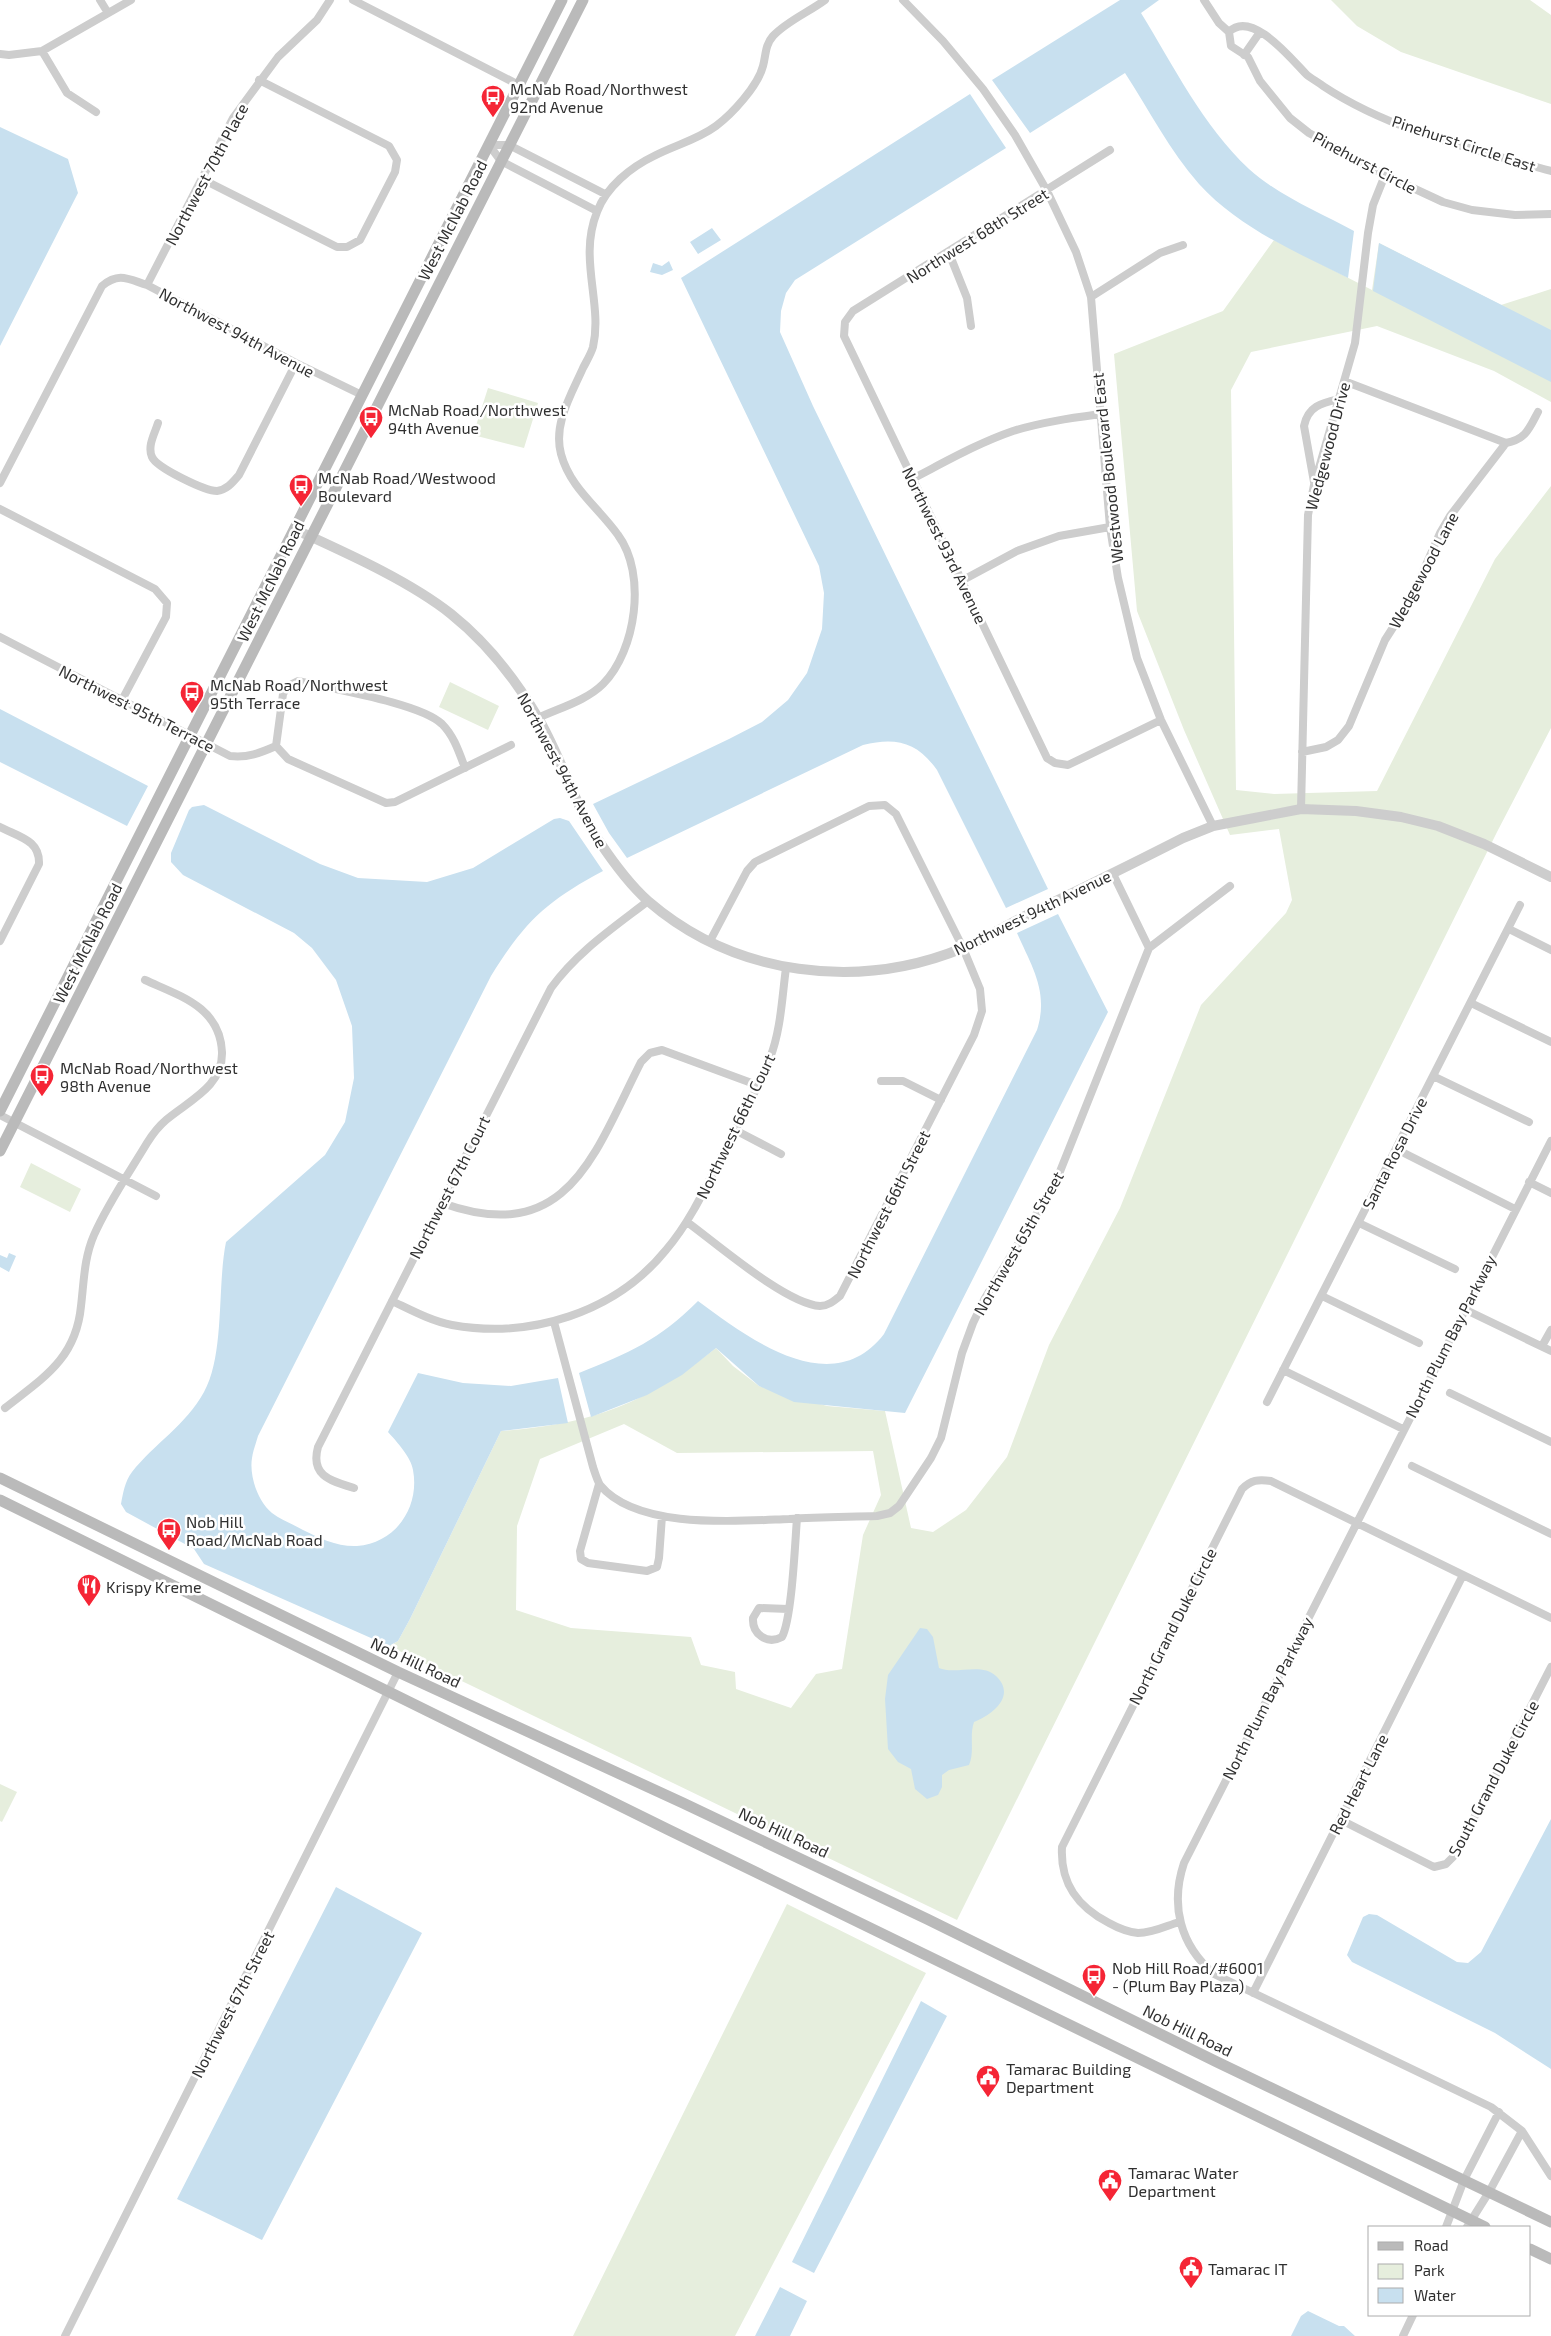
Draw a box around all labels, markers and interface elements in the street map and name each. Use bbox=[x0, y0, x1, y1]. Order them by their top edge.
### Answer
place label: McNab Road/Northwest 92nd Avenue bbox=[510, 79, 688, 116]
bus stop icon: McNab Road/Northwest 92nd Avenue bbox=[480, 84, 506, 118]
street label: Northwest 70th Place bbox=[161, 100, 251, 248]
street label: Pinehurst Circle East bbox=[1390, 111, 1538, 175]
street label: Pinehurst Circle bbox=[1310, 127, 1420, 197]
street label: West McNab Road bbox=[413, 157, 491, 283]
street label: Northwest 68th Street bbox=[902, 183, 1052, 287]
street label: Northwest 94th Avenue bbox=[156, 283, 318, 381]
street label: Westwood Boulevard East bbox=[1088, 372, 1126, 564]
street label: Wedgewood Drive bbox=[1301, 380, 1353, 512]
place label: McNab Road/Northwest 94th Avenue bbox=[388, 400, 566, 437]
bus stop icon: McNab Road/Northwest 94th Avenue bbox=[358, 405, 384, 439]
street label: Northwest 93rd Avenue bbox=[899, 464, 991, 626]
place label: McNab Road/Westwood Boulevard bbox=[318, 468, 496, 505]
bus stop icon: McNab Road/Westwood Boulevard bbox=[288, 473, 314, 507]
street label: Wedgewood Lane bbox=[1384, 509, 1462, 631]
street label: West McNab Road bbox=[232, 517, 308, 645]
street label: Northwest 95th Terrace bbox=[56, 660, 218, 756]
place label: McNab Road/Northwest 95th Terrace bbox=[210, 675, 388, 712]
bus stop icon: McNab Road/Northwest 95th Terrace bbox=[179, 680, 205, 714]
street label: Northwest 94th Avenue bbox=[514, 689, 612, 851]
street label: Northwest 94th Avenue bbox=[950, 866, 1114, 958]
street label: West McNab Road bbox=[48, 880, 126, 1006]
street label: Northwest 66th Court bbox=[692, 1050, 778, 1202]
place label: McNab Road/Northwest 98th Avenue bbox=[60, 1058, 238, 1095]
bus stop icon: McNab Road/Northwest 98th Avenue bbox=[29, 1063, 55, 1097]
street label: Santa Rosa Drive bbox=[1358, 1094, 1430, 1212]
street label: Northwest 67th Court bbox=[405, 1112, 493, 1262]
street label: Northwest 66th Street bbox=[842, 1127, 934, 1281]
street label: Northwest 65th Street bbox=[969, 1168, 1067, 1318]
street label: North Plum Bay Parkway bbox=[1401, 1251, 1500, 1421]
place label: Nob Hill Road/McNab Road bbox=[186, 1512, 323, 1549]
bus stop icon: Nob Hill Road/McNab Road bbox=[156, 1517, 182, 1551]
street label: North Grand Duke Circle bbox=[1124, 1544, 1220, 1708]
restaurant icon: Krispy Kreme bbox=[76, 1573, 102, 1607]
place label: Krispy Kreme bbox=[106, 1577, 202, 1596]
street label: North Plum Bay Parkway bbox=[1218, 1613, 1317, 1783]
street label: Nob Hill Road bbox=[368, 1633, 464, 1691]
street label: South Grand Duke Circle bbox=[1444, 1697, 1542, 1859]
street label: Red Heart Lane bbox=[1325, 1731, 1391, 1837]
street label: Nob Hill Road bbox=[736, 1803, 832, 1861]
street label: Northwest 67th Street bbox=[187, 1927, 277, 2081]
place label: Nob Hill Road/#6001 - (Plum Bay Plaza) bbox=[1112, 1958, 1263, 1995]
bus stop icon: Nob Hill Road/#6001 - (Plum Bay Plaza) bbox=[1081, 1963, 1107, 1997]
street label: Nob Hill Road bbox=[1140, 2000, 1236, 2060]
place label: Tamarac Building Department bbox=[1006, 2059, 1131, 2096]
public building icon: Tamarac Building Department bbox=[975, 2064, 1001, 2098]
place label: Tamarac Water Department bbox=[1128, 2163, 1239, 2200]
public building icon: Tamarac Water Department bbox=[1097, 2168, 1123, 2202]
legend bbox=[1368, 2226, 1531, 2316]
text: Road bbox=[1414, 2236, 1449, 2254]
public building icon: Tamarac IT bbox=[1178, 2255, 1204, 2289]
place label: Tamarac IT bbox=[1208, 2259, 1287, 2278]
text: Park bbox=[1414, 2261, 1445, 2279]
text: Water bbox=[1414, 2286, 1456, 2304]

